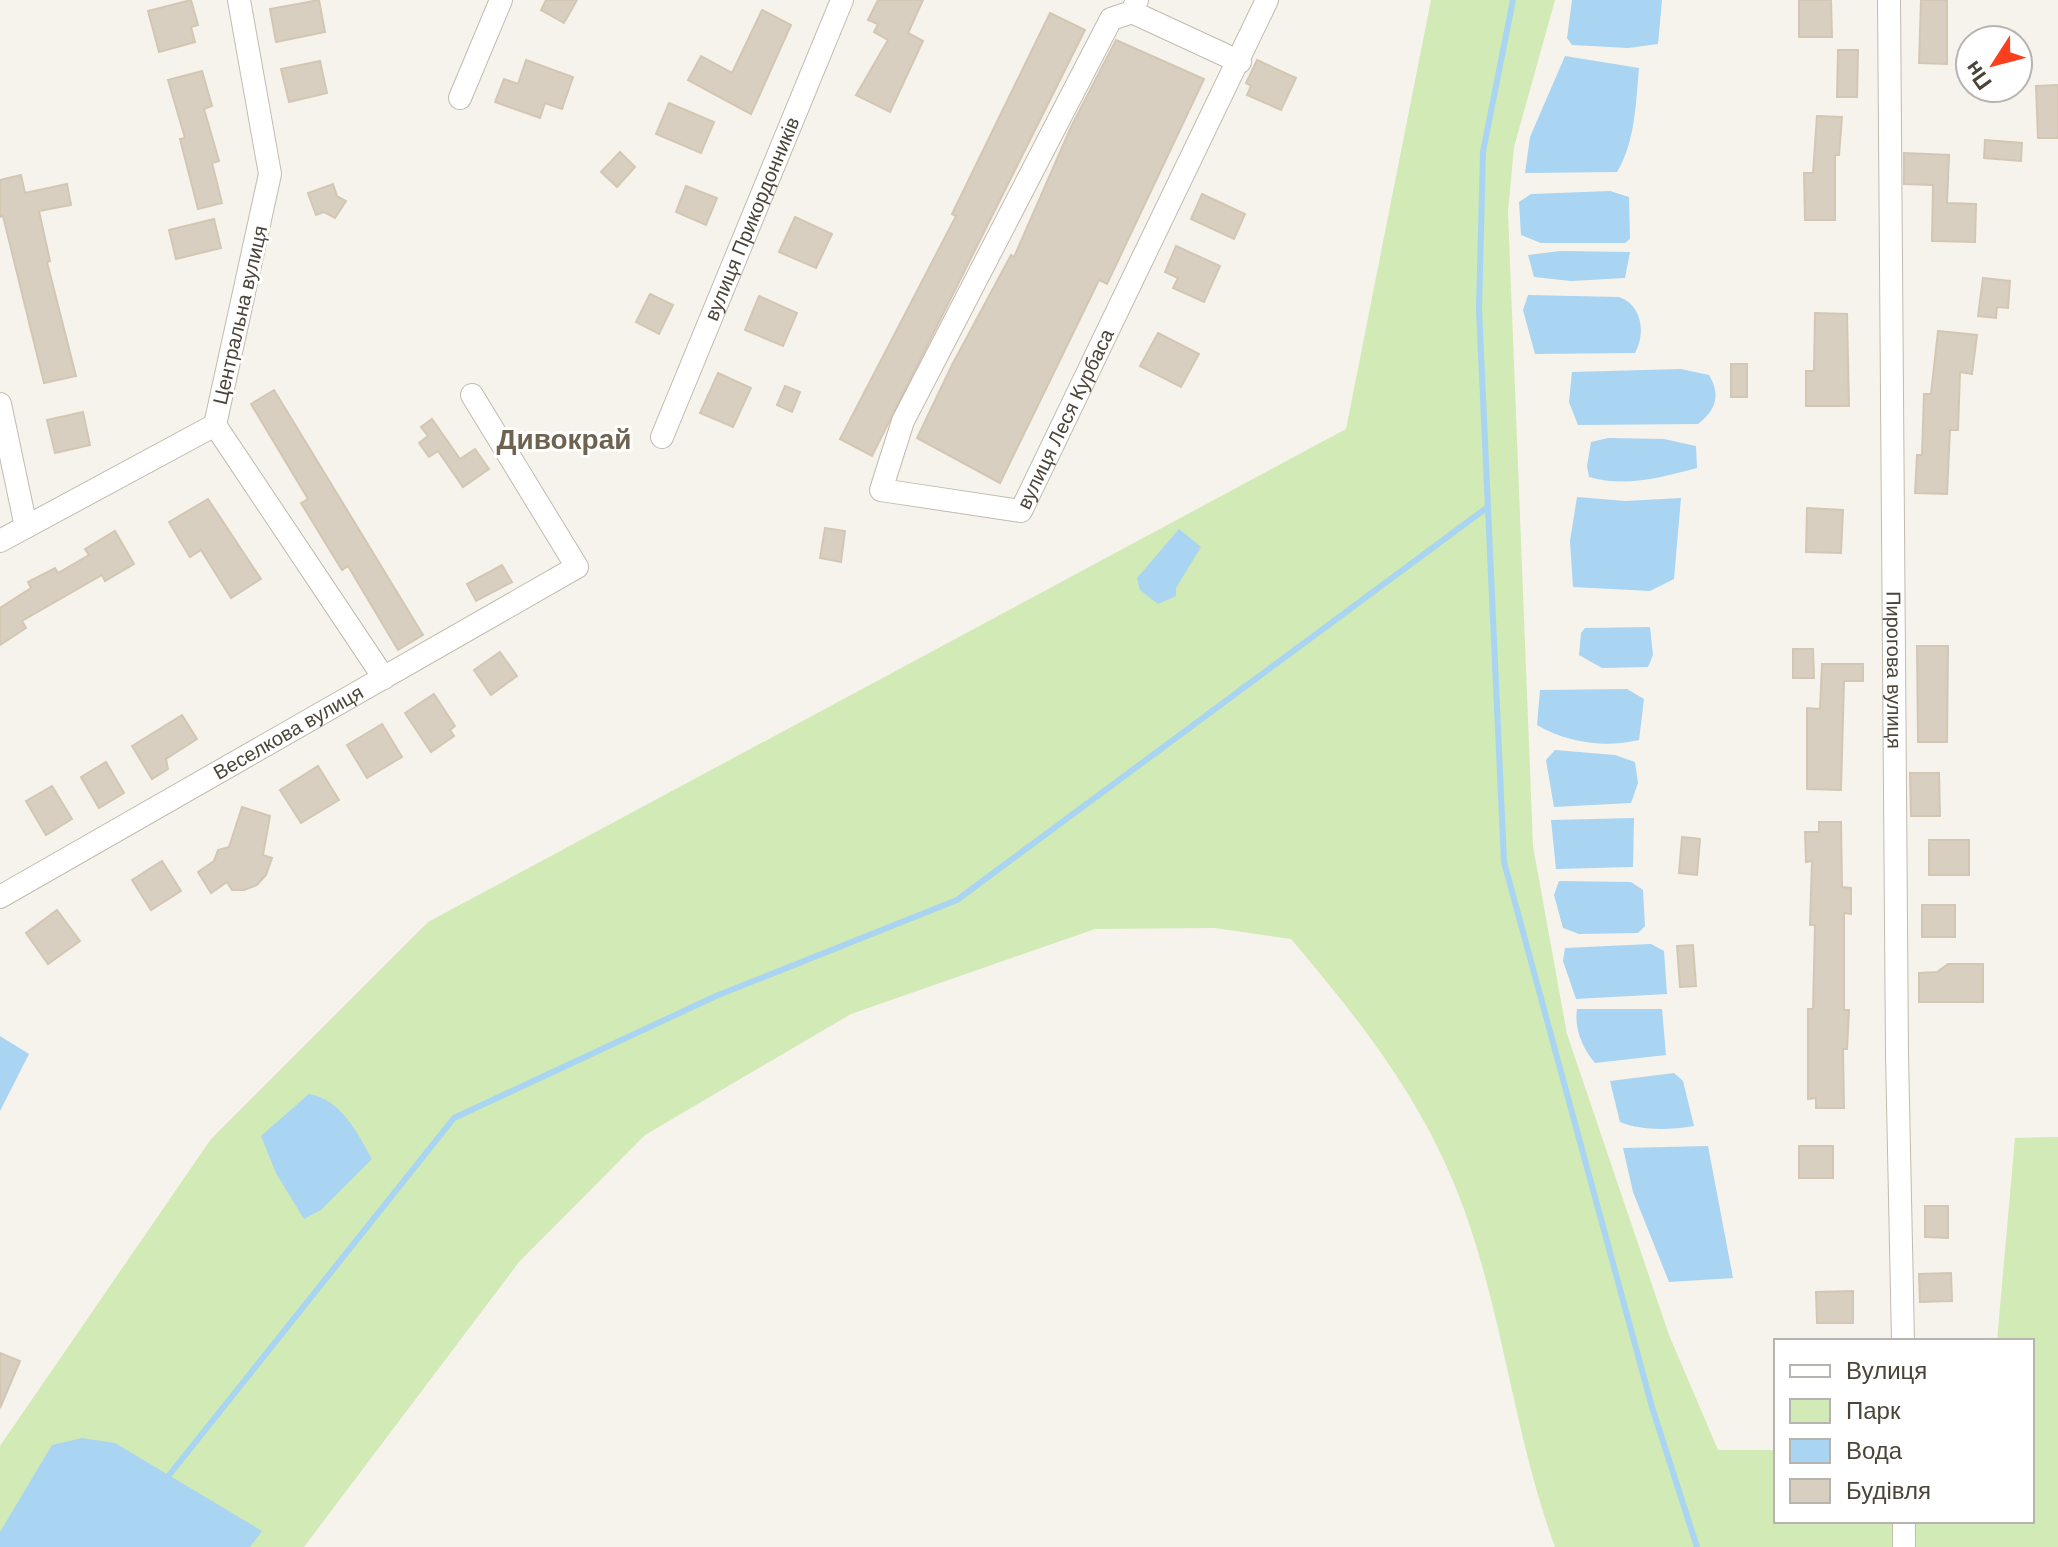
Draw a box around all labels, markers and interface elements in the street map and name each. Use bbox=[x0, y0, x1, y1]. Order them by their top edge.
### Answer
north arrow bbox=[1954, 24, 2034, 104]
text: Пн bbox=[1960, 56, 1997, 95]
street label: вулиця Прикордонників bbox=[700, 114, 804, 324]
street label: Центральна вулиця bbox=[209, 223, 271, 407]
street label: вулиця Леся Курбаса bbox=[1013, 325, 1118, 512]
district label: Дивокрай bbox=[496, 424, 632, 455]
street label: Пирогова вулиця bbox=[1882, 591, 1906, 749]
street label: Веселкова вулиця bbox=[210, 681, 367, 784]
legend bbox=[1774, 1339, 2034, 1523]
text: Вулиця bbox=[1846, 1357, 1927, 1384]
text: Парк bbox=[1846, 1397, 1901, 1424]
text: Вода bbox=[1846, 1437, 1903, 1464]
text: Будівля bbox=[1846, 1477, 1931, 1504]

